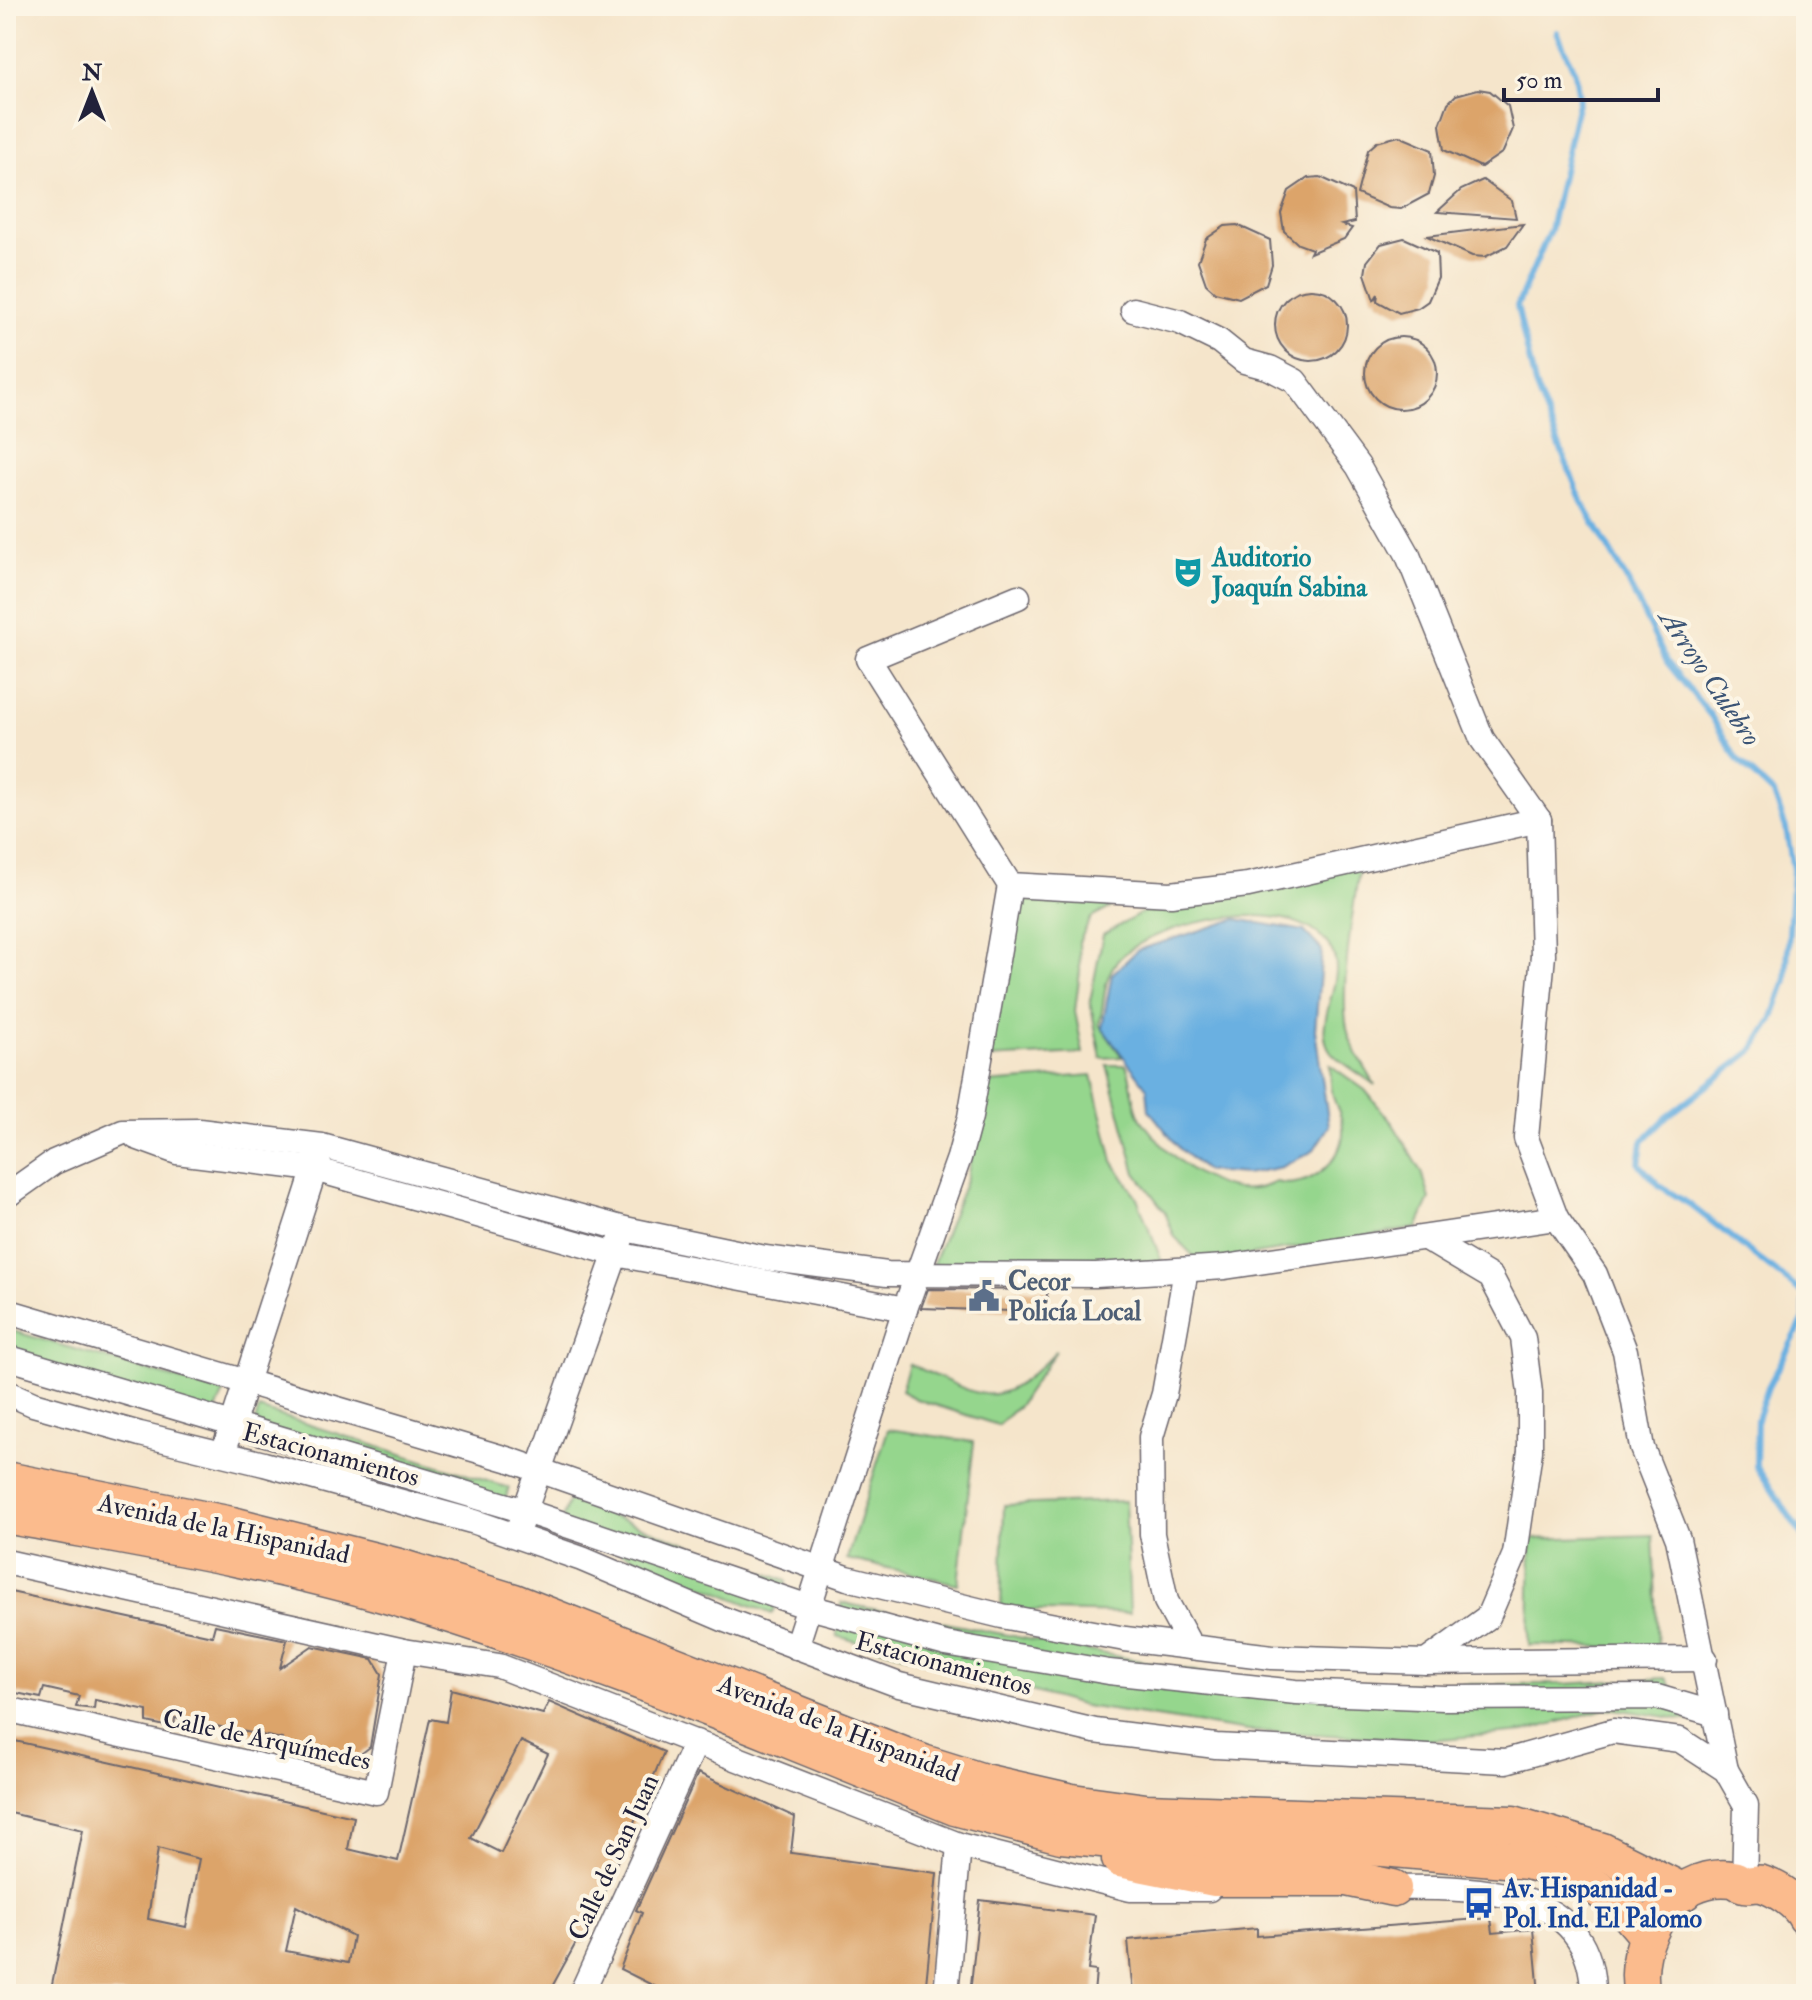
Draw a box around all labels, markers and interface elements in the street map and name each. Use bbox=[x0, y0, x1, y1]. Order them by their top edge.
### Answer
north arrow bbox=[52, 52, 132, 132]
scale bar bbox=[1504, 52, 1658, 102]
text: N bbox=[81, 59, 102, 87]
text: 50 m bbox=[1516, 65, 1563, 96]
place label: Auditorio Joaquín Sabina bbox=[1210, 542, 1368, 605]
theatre icon: Auditorio Joaquín Sabina bbox=[1171, 555, 1205, 589]
water label: Arroyo Culebro bbox=[1649, 600, 1768, 753]
place label: Cecor Policía Local bbox=[1008, 1266, 1142, 1328]
public building icon: Cecor Policía Local bbox=[967, 1279, 1001, 1313]
street label: Estacionamientos bbox=[239, 1416, 423, 1494]
street label: Avenida de la Hispanidad bbox=[94, 1486, 353, 1572]
street label: Estacionamientos bbox=[852, 1625, 1036, 1703]
street label: Avenida de la Hispanidad bbox=[712, 1668, 964, 1791]
street label: Calle de Arquímedes bbox=[160, 1702, 374, 1778]
street label: Calle de San Juan bbox=[561, 1769, 666, 1946]
place label: Av. Hispanidad - Pol. Ind. El Palomo bbox=[1502, 1873, 1702, 1935]
bus stop icon: Av. Hispanidad - Pol. Ind. El Palomo bbox=[1462, 1886, 1496, 1920]

